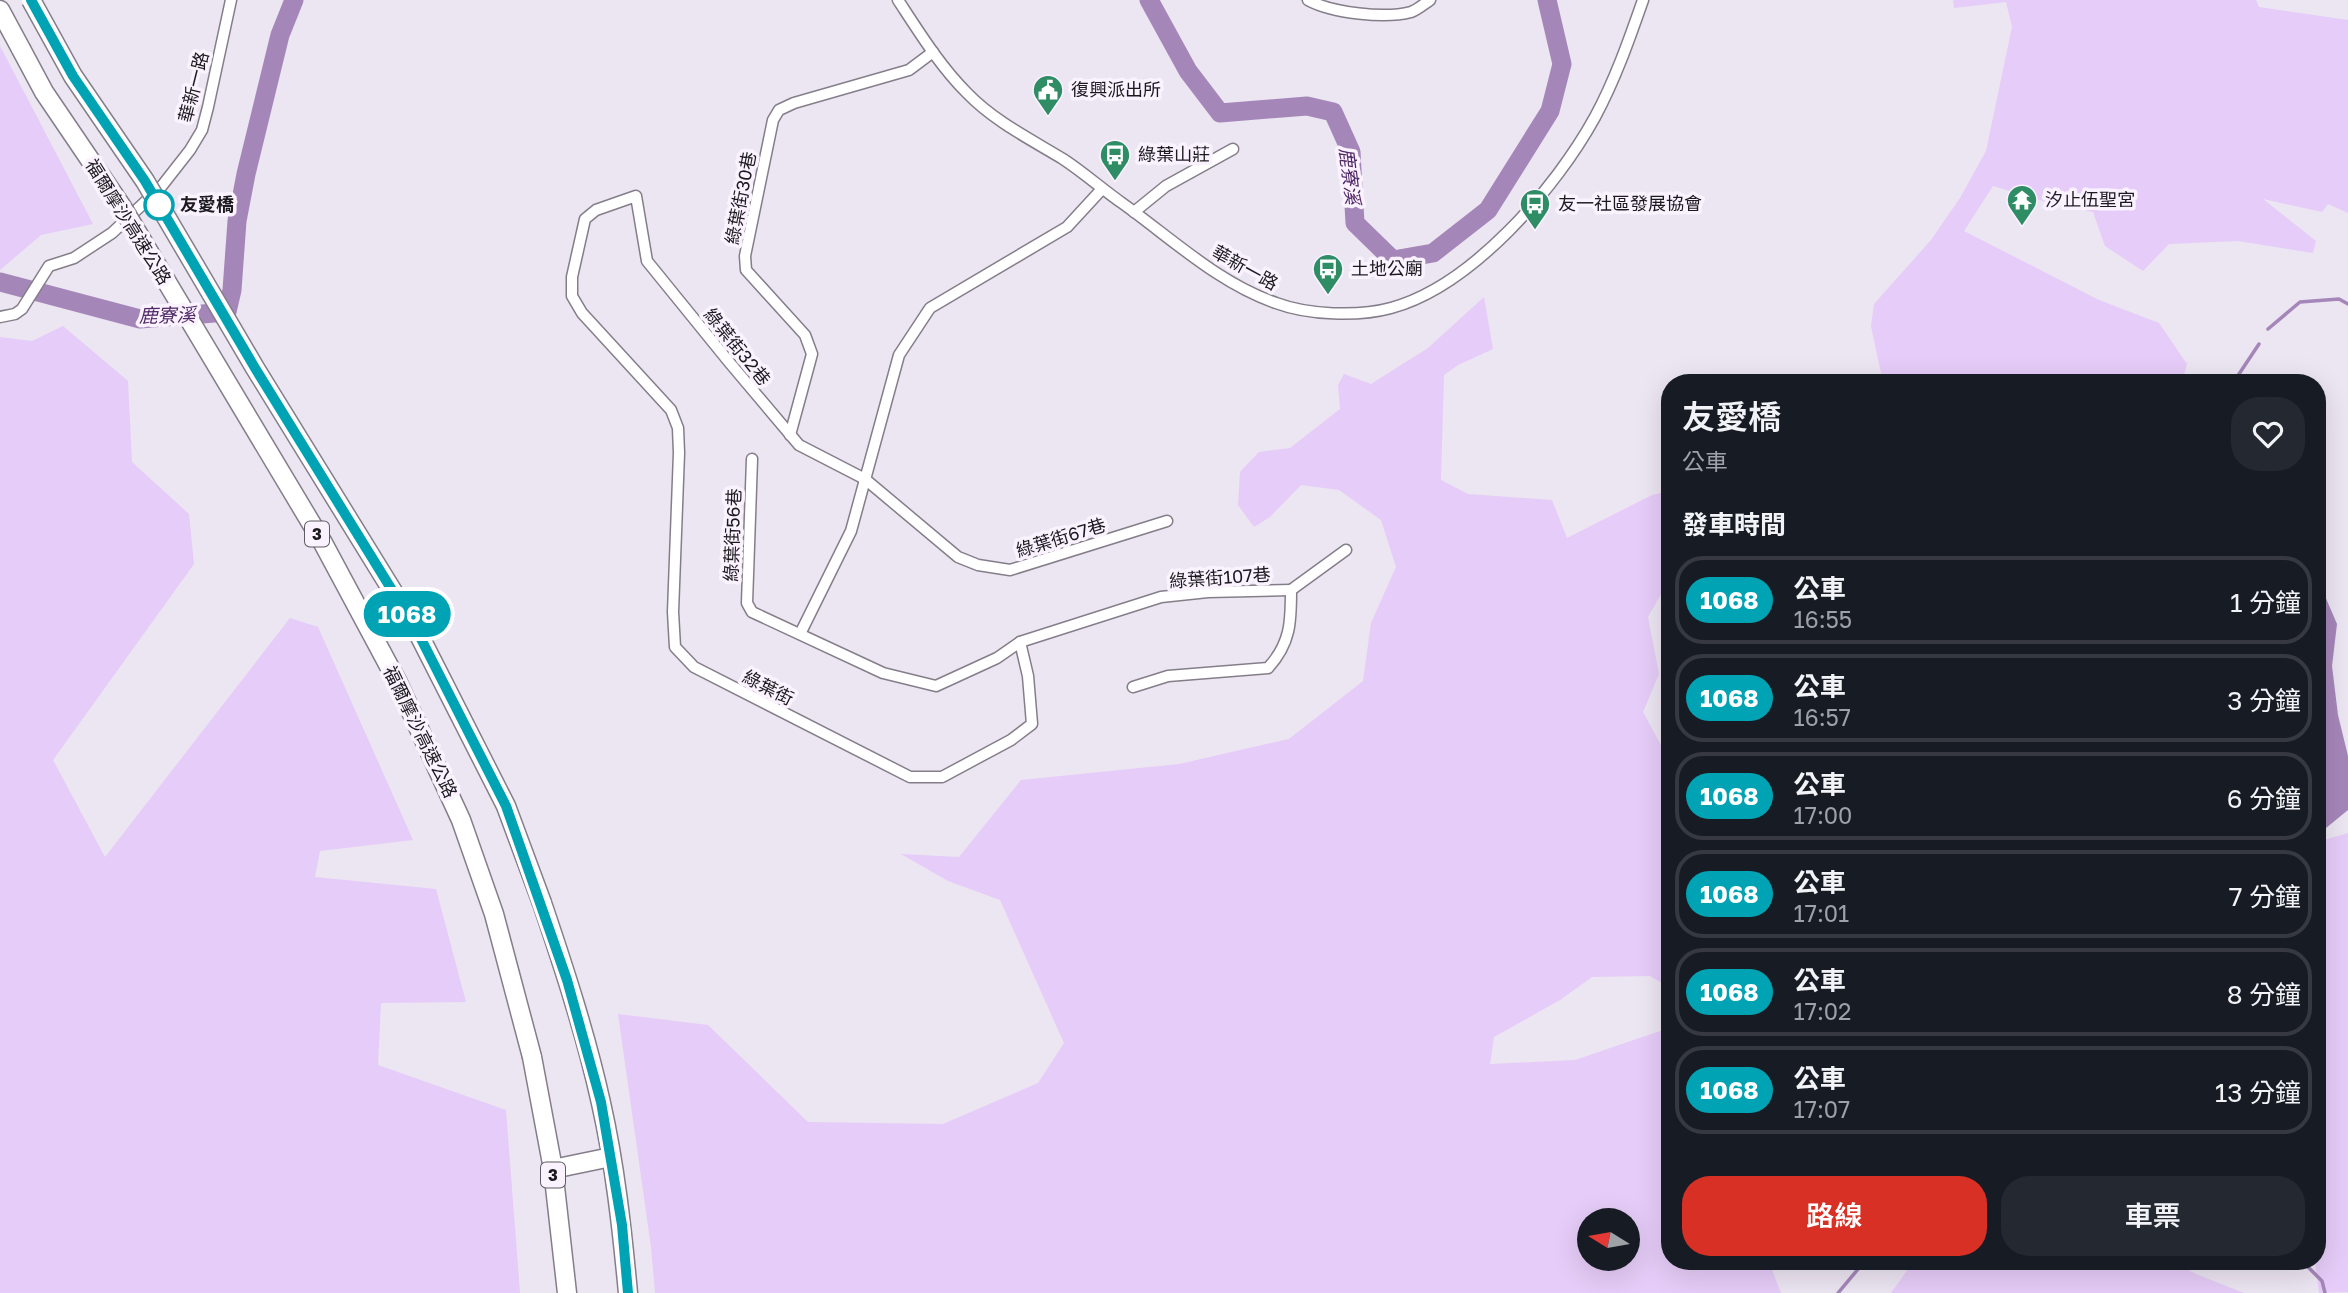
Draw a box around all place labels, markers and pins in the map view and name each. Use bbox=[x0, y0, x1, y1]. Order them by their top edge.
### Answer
public building icon: 復興派出所 bbox=[1031, 73, 1065, 117]
place label: 復興派出所 bbox=[1071, 78, 1161, 100]
bus stop icon: 綠葉山莊 bbox=[1098, 138, 1132, 182]
place label: 綠葉山莊 bbox=[1138, 143, 1210, 165]
temple icon: 汐止伍聖宮 bbox=[2005, 183, 2039, 227]
bus stop icon: 友一社區發展協會 bbox=[1518, 187, 1552, 231]
place label: 汐止伍聖宮 bbox=[2045, 188, 2135, 210]
marker: 友愛橋 bbox=[144, 190, 174, 220]
place label: 友一社區發展協會 bbox=[1558, 192, 1702, 214]
place label: 友愛橋 bbox=[180, 193, 234, 215]
bus stop icon: 土地公廟 bbox=[1311, 252, 1345, 296]
place label: 土地公廟 bbox=[1351, 257, 1423, 279]

